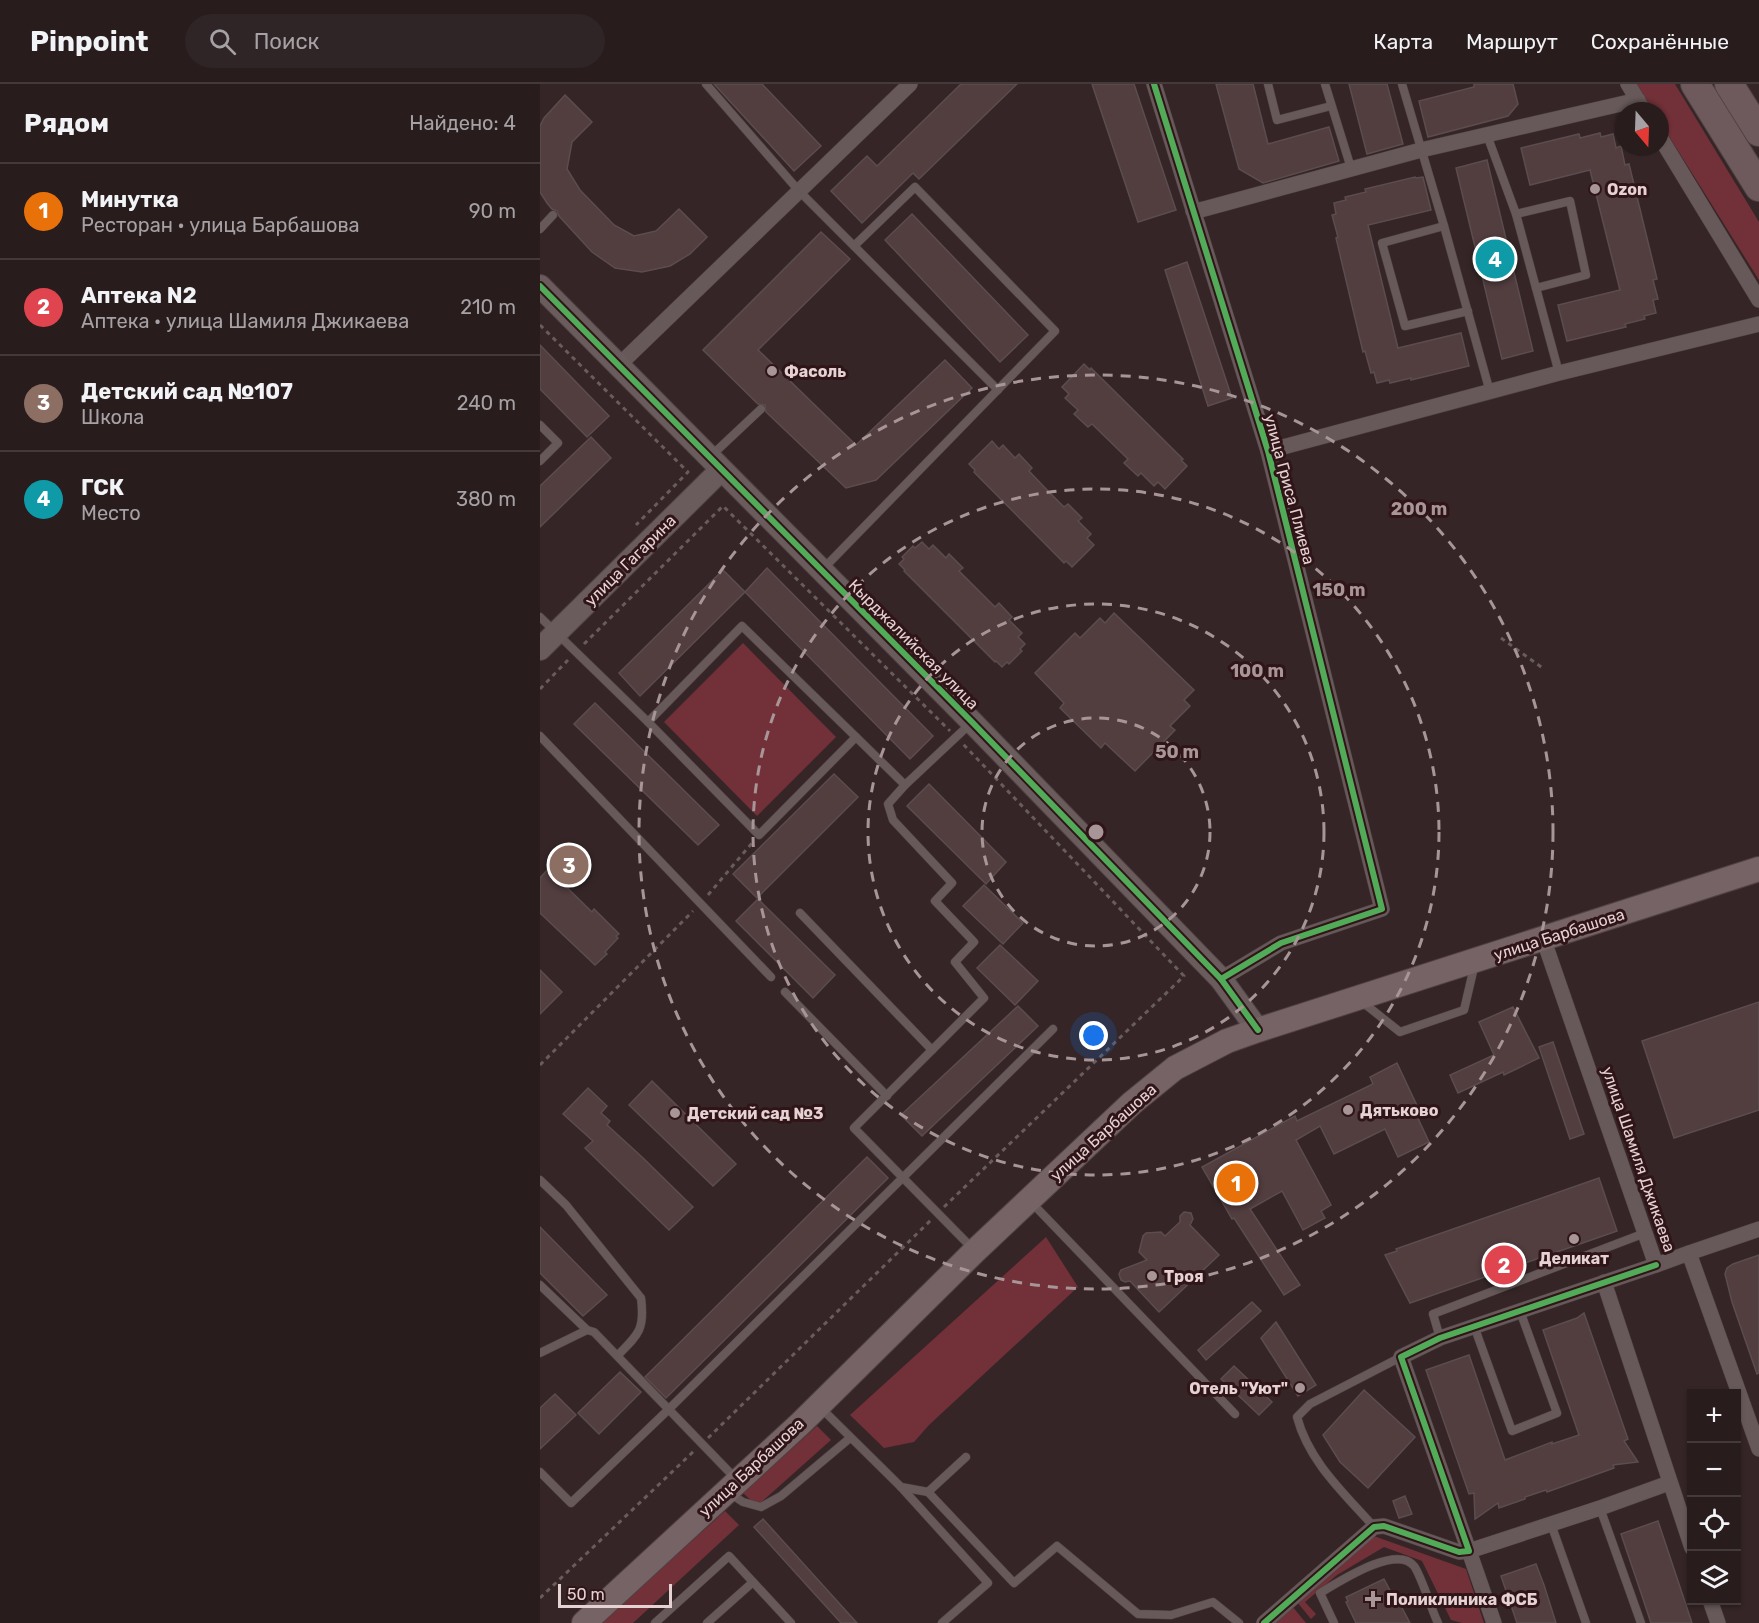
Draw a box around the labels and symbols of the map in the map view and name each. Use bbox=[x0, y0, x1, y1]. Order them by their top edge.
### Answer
north arrow bbox=[1615, 102, 1669, 156]
place label: Ozon bbox=[1607, 180, 1647, 199]
marker: Ozon bbox=[1588, 182, 1602, 196]
pin: 4 bbox=[1476, 236, 1514, 282]
place label: Фасоль bbox=[784, 362, 846, 381]
marker: Фасоль bbox=[765, 364, 779, 378]
street label: улица Гриса Плиева bbox=[1260, 412, 1319, 566]
text: 200 m bbox=[1391, 498, 1447, 520]
street label: улица Гагарина bbox=[581, 511, 680, 610]
street label: Кырджалийская улица bbox=[845, 575, 983, 713]
text: 150 m bbox=[1312, 579, 1366, 601]
text: 100 m bbox=[1230, 660, 1284, 682]
text: 50 m bbox=[1155, 741, 1199, 763]
centre of rings bbox=[1086, 822, 1106, 842]
pin: 3 bbox=[549, 842, 588, 888]
street label: улица Барбашова bbox=[1491, 904, 1627, 965]
your location bbox=[1079, 1021, 1108, 1050]
street label: улица Шамиля Джикаева bbox=[1598, 1064, 1679, 1254]
street label: улица Барбашова bbox=[1046, 1080, 1160, 1185]
place label: Дятьково bbox=[1360, 1101, 1439, 1120]
marker: Дятьково bbox=[1341, 1103, 1355, 1117]
place label: Детский сад №3 bbox=[687, 1104, 824, 1123]
marker: Детский сад №3 bbox=[668, 1106, 682, 1120]
pin: 1 bbox=[1216, 1160, 1256, 1206]
marker: Деликат bbox=[1567, 1232, 1581, 1246]
pin: 2 bbox=[1484, 1242, 1524, 1288]
place label: Деликат bbox=[1539, 1249, 1609, 1268]
place label: Троя bbox=[1164, 1267, 1204, 1286]
marker: Троя bbox=[1145, 1269, 1159, 1283]
place label: Отель "Уют" bbox=[1189, 1379, 1288, 1398]
marker: Отель "Уют" bbox=[1293, 1381, 1307, 1395]
street label: улица Барбашова bbox=[695, 1414, 808, 1521]
scale bar bbox=[558, 1581, 672, 1608]
marker: Поликлиника ФСБ bbox=[1364, 1590, 1382, 1608]
place label: Поликлиника ФСБ bbox=[1386, 1590, 1538, 1609]

